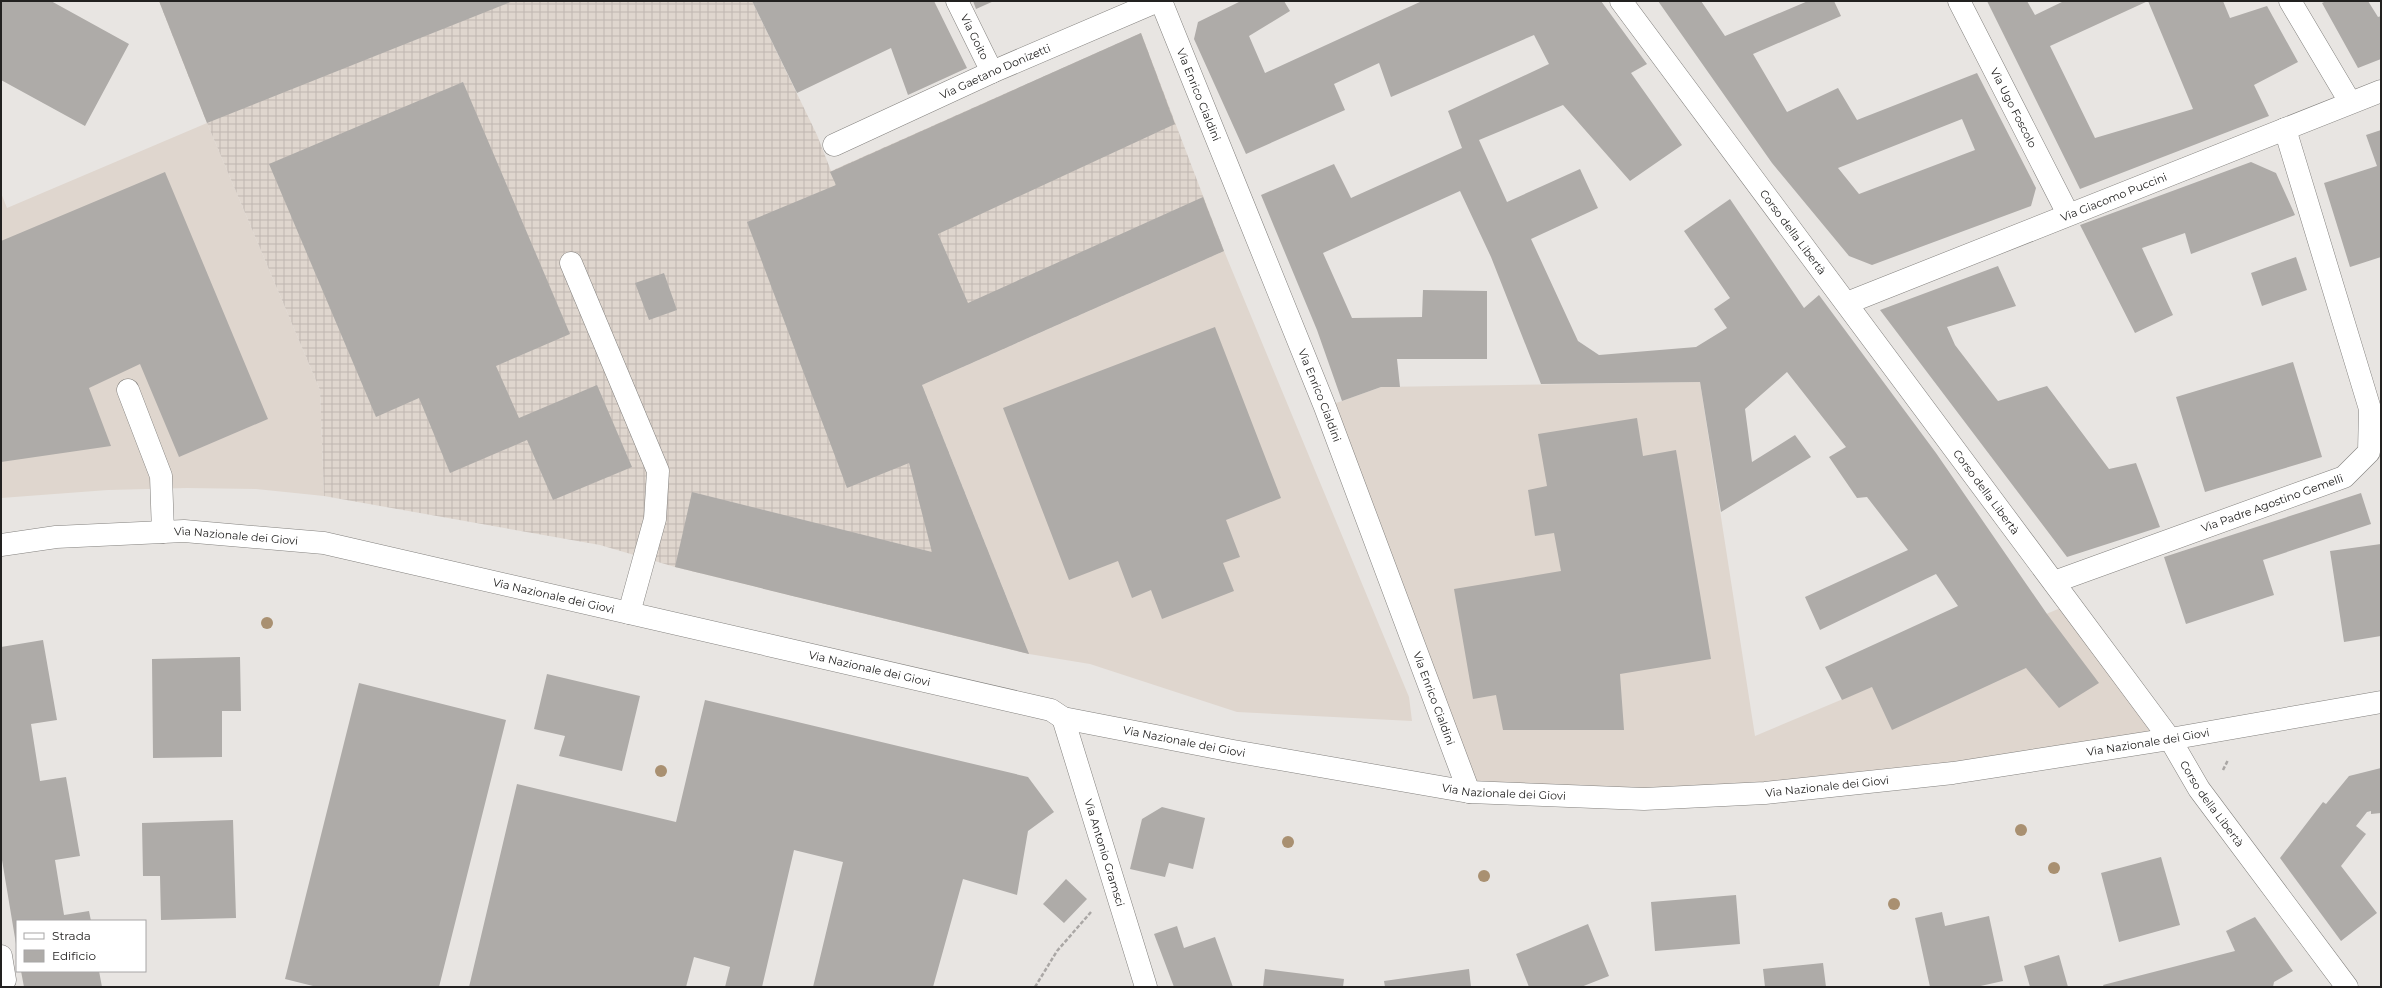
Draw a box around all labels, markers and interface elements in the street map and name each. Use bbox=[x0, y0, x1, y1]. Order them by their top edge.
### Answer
street label: Via Goito bbox=[958, 12, 992, 62]
street label: Via Gaetano Donizetti bbox=[937, 41, 1053, 102]
street label: Via Enrico Cialdini bbox=[1174, 46, 1224, 143]
street label: Via Ugo Foscolo bbox=[1987, 66, 2040, 150]
street label: Via Giacomo Puccini bbox=[2059, 170, 2169, 224]
street label: Corso della Libertà bbox=[1757, 187, 1829, 277]
street label: Via Enrico Cialdini bbox=[1295, 347, 1344, 444]
street label: Corso della Libertà bbox=[1950, 447, 2023, 537]
street label: Via Padre Agostino Gemelli bbox=[2199, 471, 2345, 535]
street label: Via Nazionale dei Giovi bbox=[174, 524, 299, 548]
street label: Via Nazionale dei Giovi bbox=[492, 575, 616, 617]
street label: Via Nazionale dei Giovi bbox=[807, 648, 932, 689]
street label: Via Enrico Cialdini bbox=[1410, 650, 1458, 747]
street label: Via Nazionale dei Giovi bbox=[1122, 723, 1246, 760]
street label: Via Nazionale dei Giovi bbox=[2085, 725, 2211, 759]
street label: Corso della Libertà bbox=[2177, 758, 2247, 850]
street label: Via Nazionale dei Giovi bbox=[1764, 773, 1890, 800]
street label: Via Nazionale dei Giovi bbox=[1441, 780, 1566, 803]
street label: Via Antonio Gramsci bbox=[1081, 797, 1128, 908]
legend bbox=[16, 920, 146, 972]
text: Strada bbox=[52, 928, 91, 943]
text: Edificio bbox=[52, 948, 96, 963]

